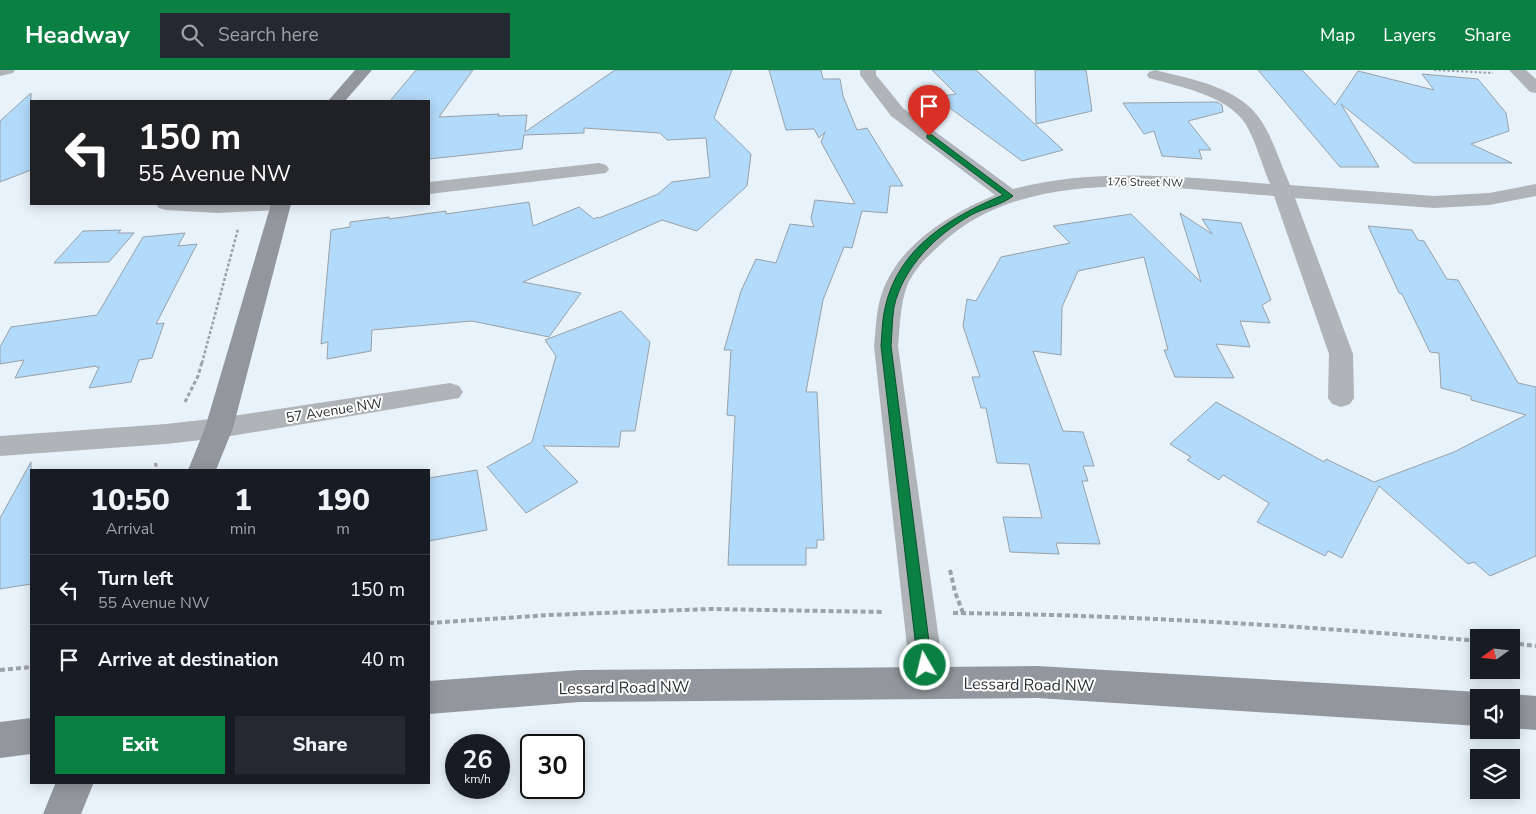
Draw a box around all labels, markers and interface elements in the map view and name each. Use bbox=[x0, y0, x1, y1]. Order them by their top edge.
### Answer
search box bbox=[160, 13, 510, 58]
text: Headway bbox=[25, 19, 130, 51]
icon: search bbox=[178, 21, 206, 49]
text: Search here bbox=[218, 22, 319, 48]
text: Map bbox=[1320, 23, 1355, 47]
text: Layers bbox=[1383, 23, 1436, 47]
text: Share bbox=[1464, 23, 1511, 47]
pin bbox=[908, 85, 950, 136]
icon: arrive bbox=[915, 92, 943, 120]
text: 150 m bbox=[138, 114, 241, 161]
icon: left bbox=[55, 120, 120, 185]
text: 55 Avenue NW bbox=[138, 159, 291, 189]
street label: 176 Street NW bbox=[1107, 174, 1183, 191]
street label: 57 Avenue NW bbox=[284, 393, 384, 427]
text: 10:50 bbox=[90, 480, 170, 521]
text: 1 bbox=[234, 480, 252, 521]
text: 190 bbox=[316, 480, 370, 521]
text: Arrival bbox=[106, 518, 154, 540]
text: min bbox=[230, 518, 256, 540]
text: m bbox=[336, 518, 350, 540]
text: Turn left bbox=[98, 566, 173, 592]
icon: left bbox=[55, 576, 83, 604]
text: 150 m bbox=[350, 577, 405, 603]
text: 55 Avenue NW bbox=[98, 592, 209, 614]
north arrow bbox=[1470, 629, 1520, 679]
map controls bbox=[1470, 629, 1520, 799]
position arrow bbox=[898, 638, 950, 690]
icon: arrive bbox=[55, 646, 83, 674]
text: Arrive at destination bbox=[98, 647, 279, 673]
text: 40 m bbox=[361, 647, 405, 673]
street label: Lessard Road NW bbox=[963, 673, 1095, 697]
street label: Lessard Road NW bbox=[558, 676, 690, 700]
button: sound bbox=[1470, 689, 1520, 739]
button: Exit bbox=[55, 716, 225, 774]
button: Share bbox=[235, 716, 405, 774]
speed limit sign: 30 bbox=[520, 734, 585, 799]
text: 26 bbox=[462, 743, 493, 777]
button: layers bbox=[1470, 749, 1520, 799]
text: km/h bbox=[464, 771, 491, 787]

